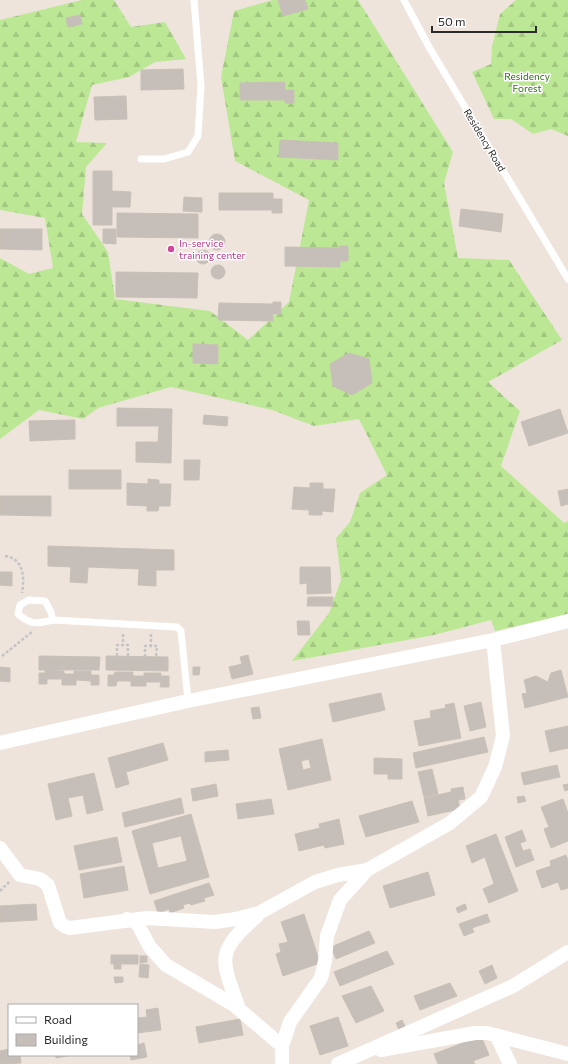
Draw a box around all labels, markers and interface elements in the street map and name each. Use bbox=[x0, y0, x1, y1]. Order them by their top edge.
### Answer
scale bar bbox=[432, 8, 536, 34]
text: 50 m bbox=[438, 14, 466, 28]
park label: Residency Forest bbox=[504, 70, 550, 94]
street label: Residency Road bbox=[462, 107, 509, 174]
place label: In-service training center bbox=[179, 237, 245, 261]
marker: In-service training center bbox=[166, 244, 176, 254]
legend bbox=[8, 1004, 138, 1056]
text: Road bbox=[44, 1012, 72, 1026]
text: Building bbox=[44, 1032, 88, 1046]

